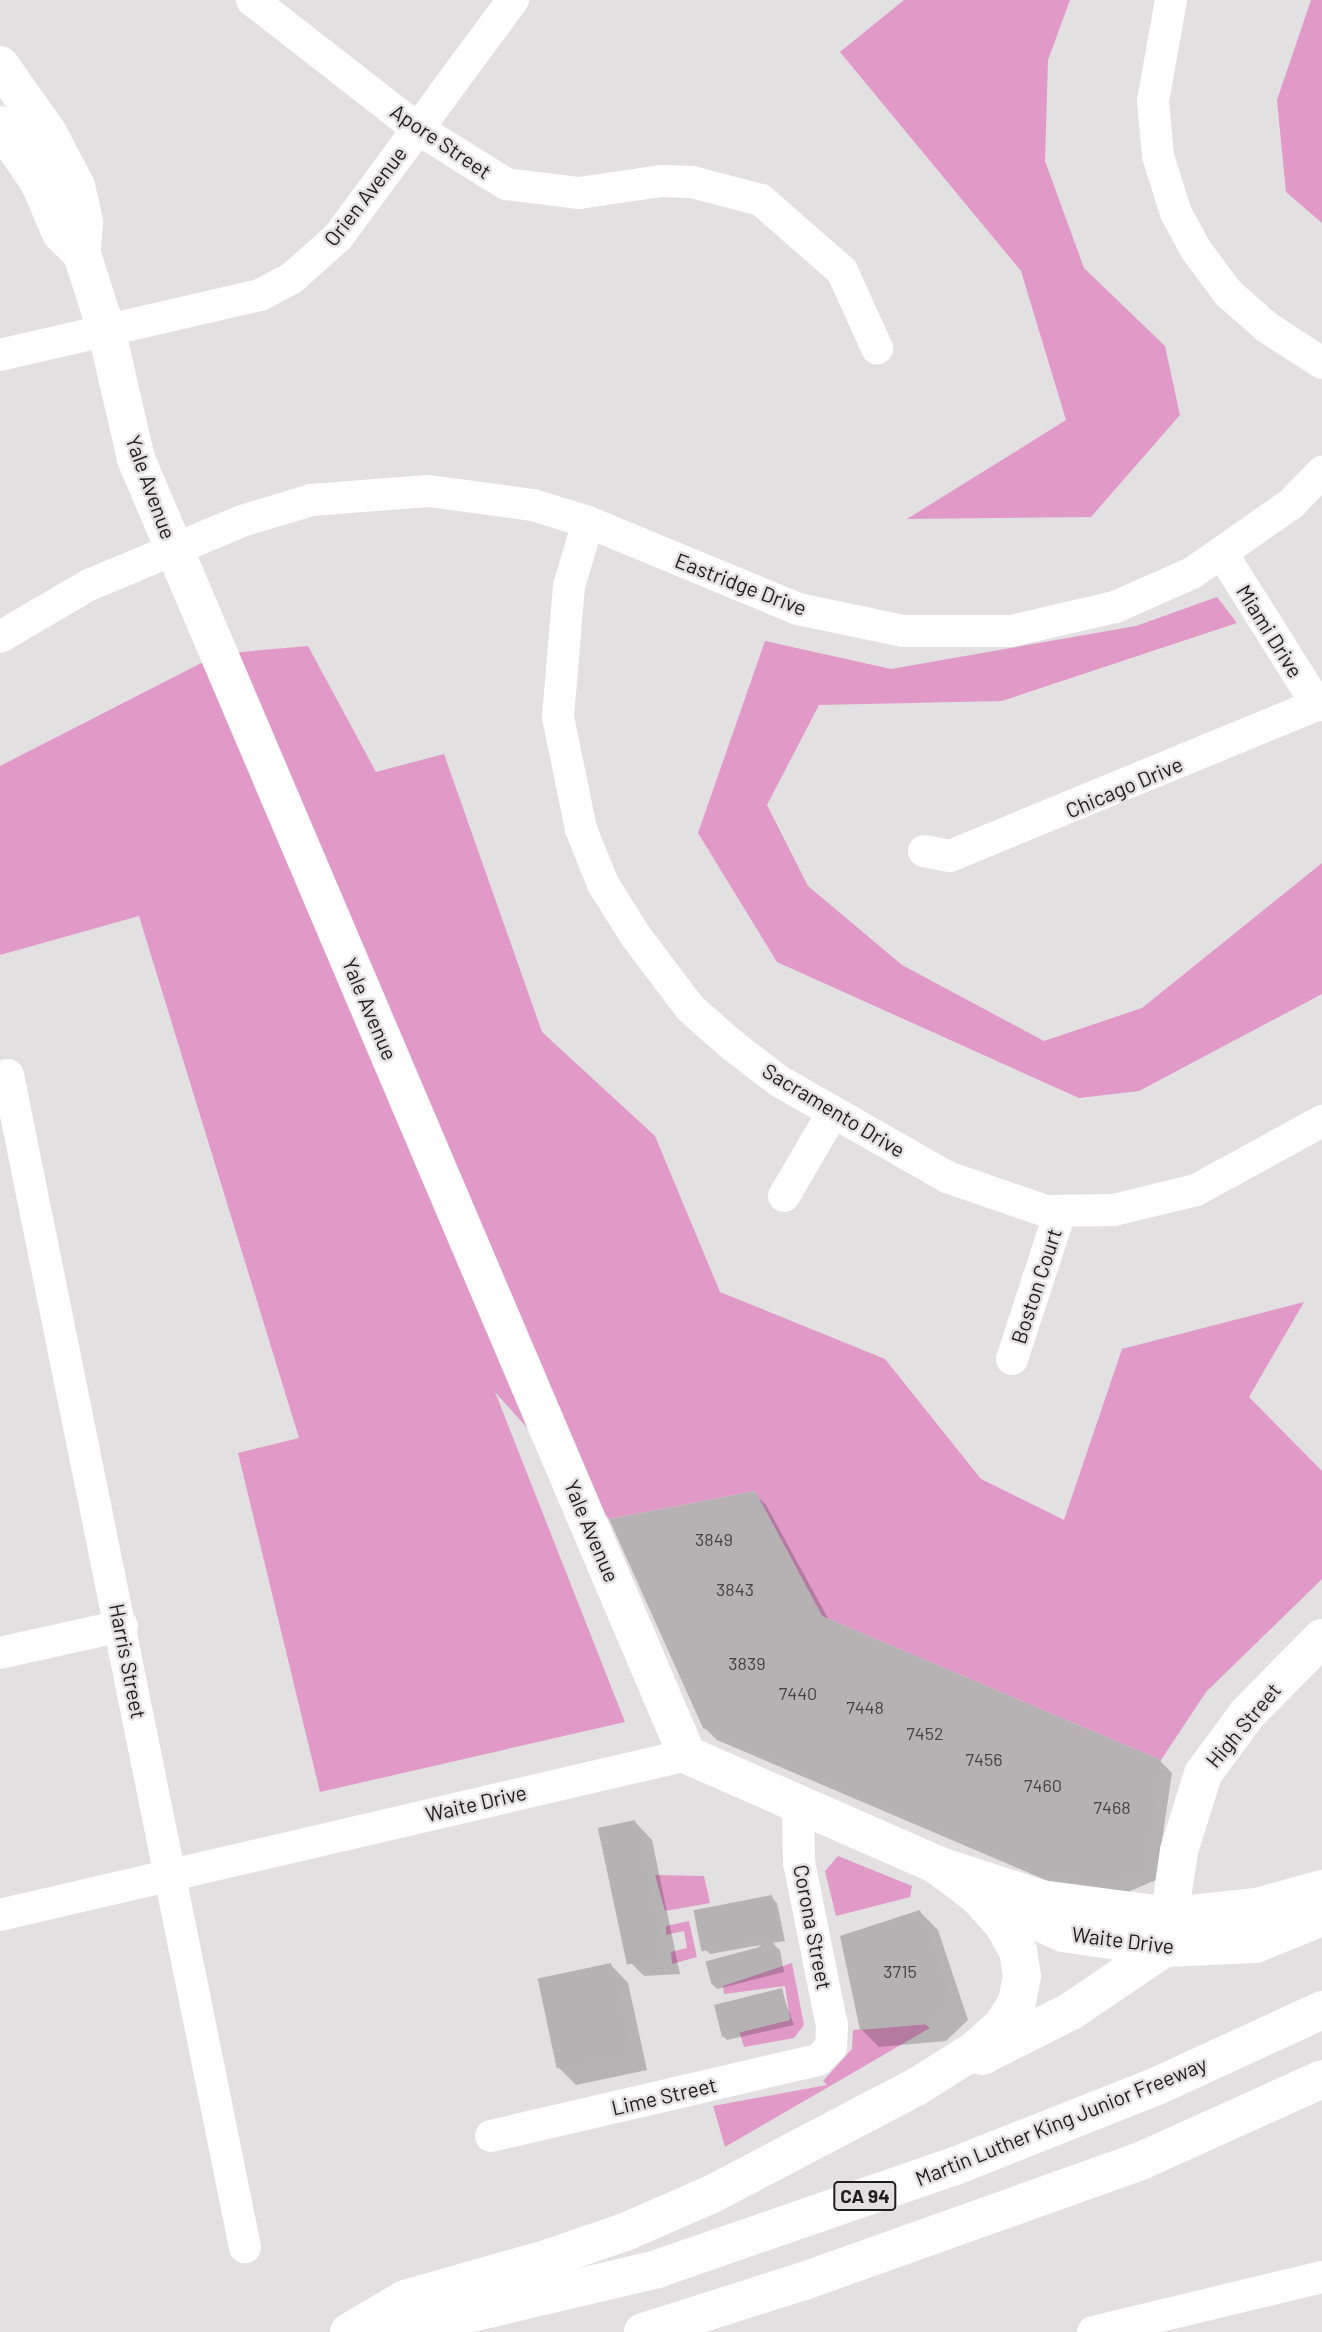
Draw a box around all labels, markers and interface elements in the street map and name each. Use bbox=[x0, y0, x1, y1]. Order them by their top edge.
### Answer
street label: Apore Street bbox=[386, 98, 496, 184]
street label: Orien Avenue bbox=[318, 141, 412, 251]
street label: Yale Avenue bbox=[121, 432, 181, 542]
street label: Eastridge Drive bbox=[672, 547, 810, 621]
street label: Miami Drive bbox=[1232, 580, 1308, 682]
street label: Chicago Drive bbox=[1062, 751, 1186, 823]
street label: Yale Avenue bbox=[337, 954, 403, 1064]
street label: Sacramento Drive bbox=[758, 1058, 910, 1162]
street label: Boston Court bbox=[1005, 1225, 1067, 1347]
street label: Yale Avenue bbox=[559, 1476, 625, 1586]
house number: 3849 bbox=[695, 1528, 733, 1550]
house number: 3843 bbox=[716, 1578, 754, 1600]
street label: Harris Street bbox=[104, 1601, 152, 1721]
house number: 3839 bbox=[728, 1652, 766, 1674]
street label: High Street bbox=[1200, 1677, 1286, 1773]
house number: 7440 bbox=[779, 1682, 817, 1704]
house number: 7448 bbox=[846, 1696, 884, 1718]
house number: 7452 bbox=[906, 1722, 944, 1744]
house number: 7456 bbox=[966, 1748, 1002, 1770]
house number: 7460 bbox=[1024, 1774, 1062, 1796]
street label: Waite Drive bbox=[423, 1779, 529, 1827]
house number: 7468 bbox=[1093, 1796, 1131, 1818]
street label: Corona Street bbox=[789, 1862, 837, 1992]
street label: Waite Drive bbox=[1070, 1921, 1176, 1959]
house number: 3715 bbox=[883, 1960, 917, 1982]
street label: Martin Luther King Junior Freeway bbox=[912, 2051, 1210, 2191]
street label: Lime Street bbox=[609, 2072, 719, 2120]
road number: CA 94 bbox=[832, 2180, 898, 2212]

